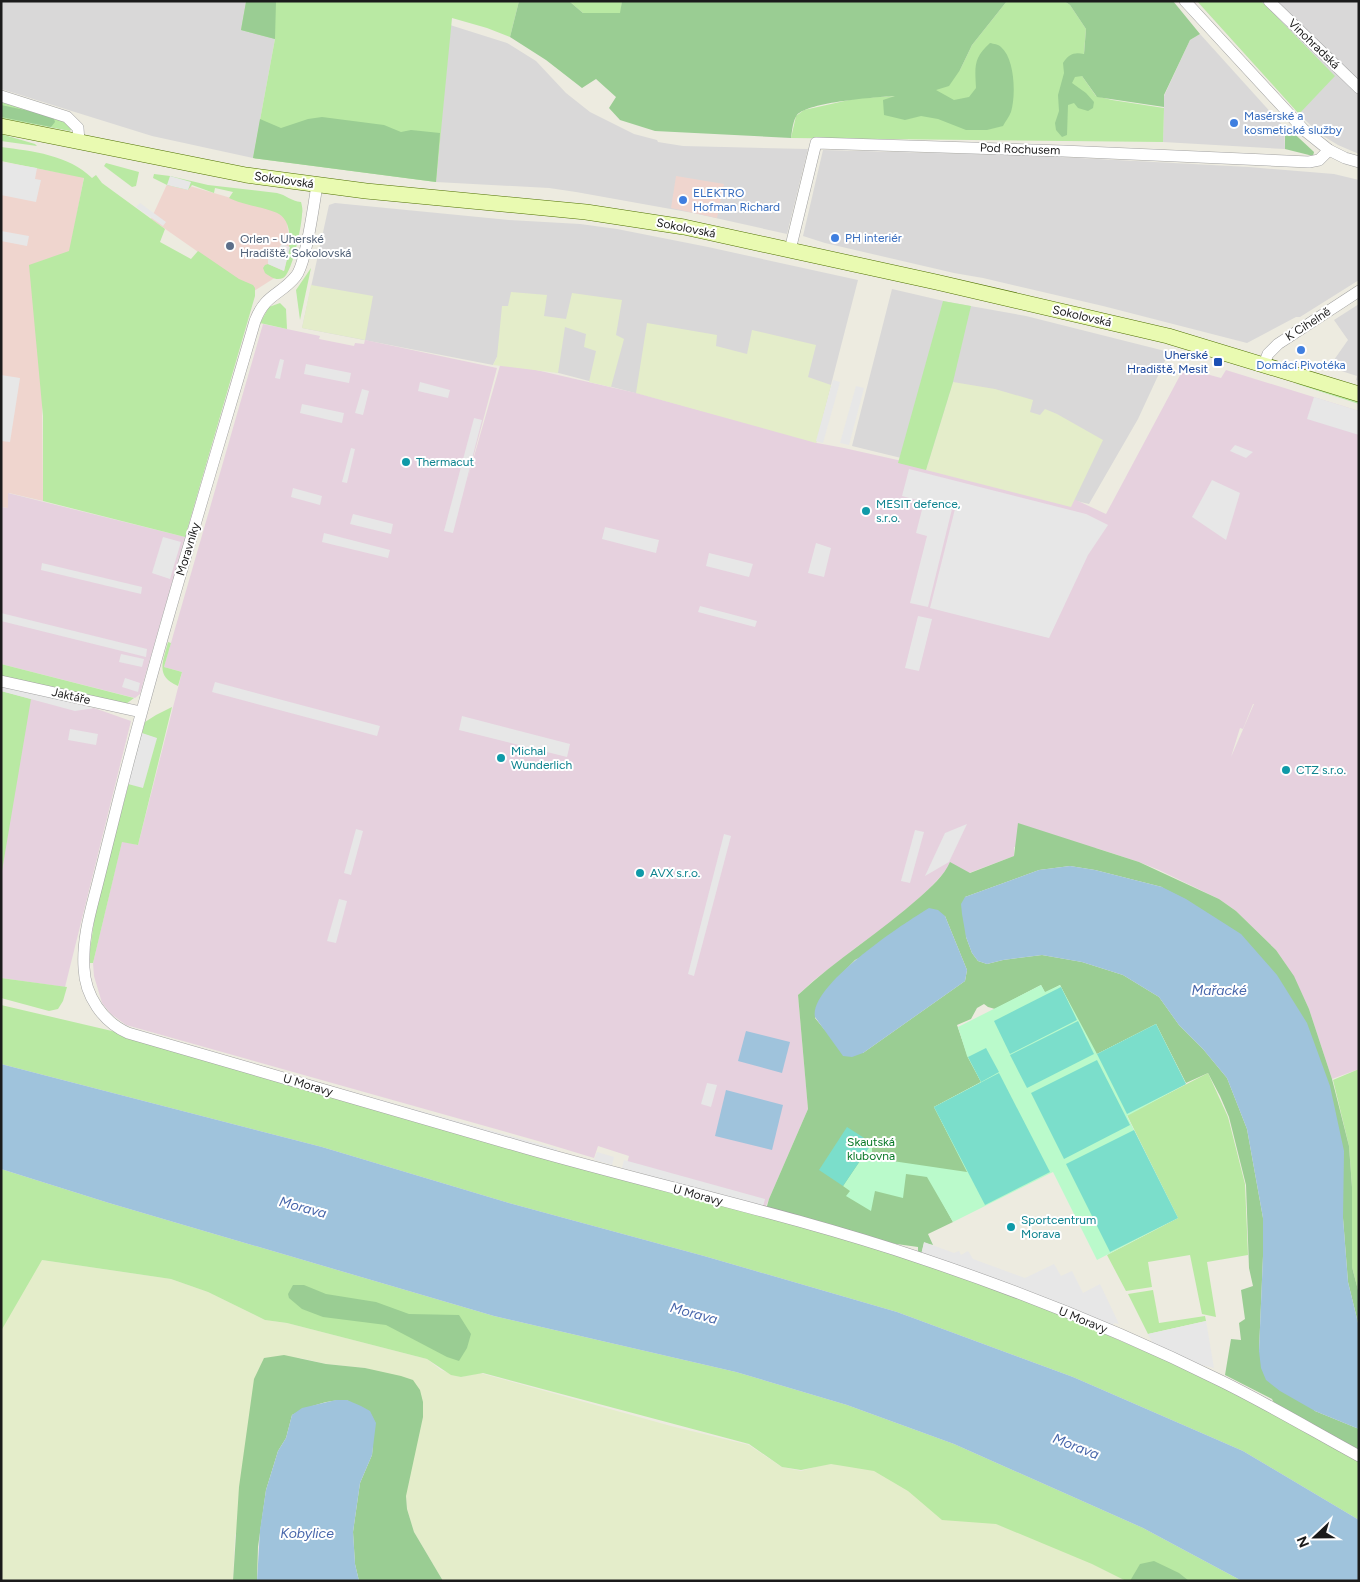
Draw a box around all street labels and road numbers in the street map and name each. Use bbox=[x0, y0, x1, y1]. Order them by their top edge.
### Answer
street label: Vinohradská bbox=[1285, 16, 1343, 72]
street label: Pod Rochusem bbox=[980, 141, 1060, 157]
street label: Sokolovská bbox=[253, 169, 315, 191]
street label: Sokolovská bbox=[655, 215, 717, 241]
street label: Sokolovská bbox=[1051, 302, 1113, 330]
street label: K Cihelně bbox=[1283, 304, 1334, 344]
street label: Moravníky bbox=[173, 520, 203, 577]
street label: Jaktáře bbox=[50, 685, 92, 707]
street label: U Moravy bbox=[281, 1071, 335, 1099]
street label: U Moravy bbox=[671, 1182, 725, 1209]
street label: U Moravy bbox=[1057, 1304, 1110, 1336]

